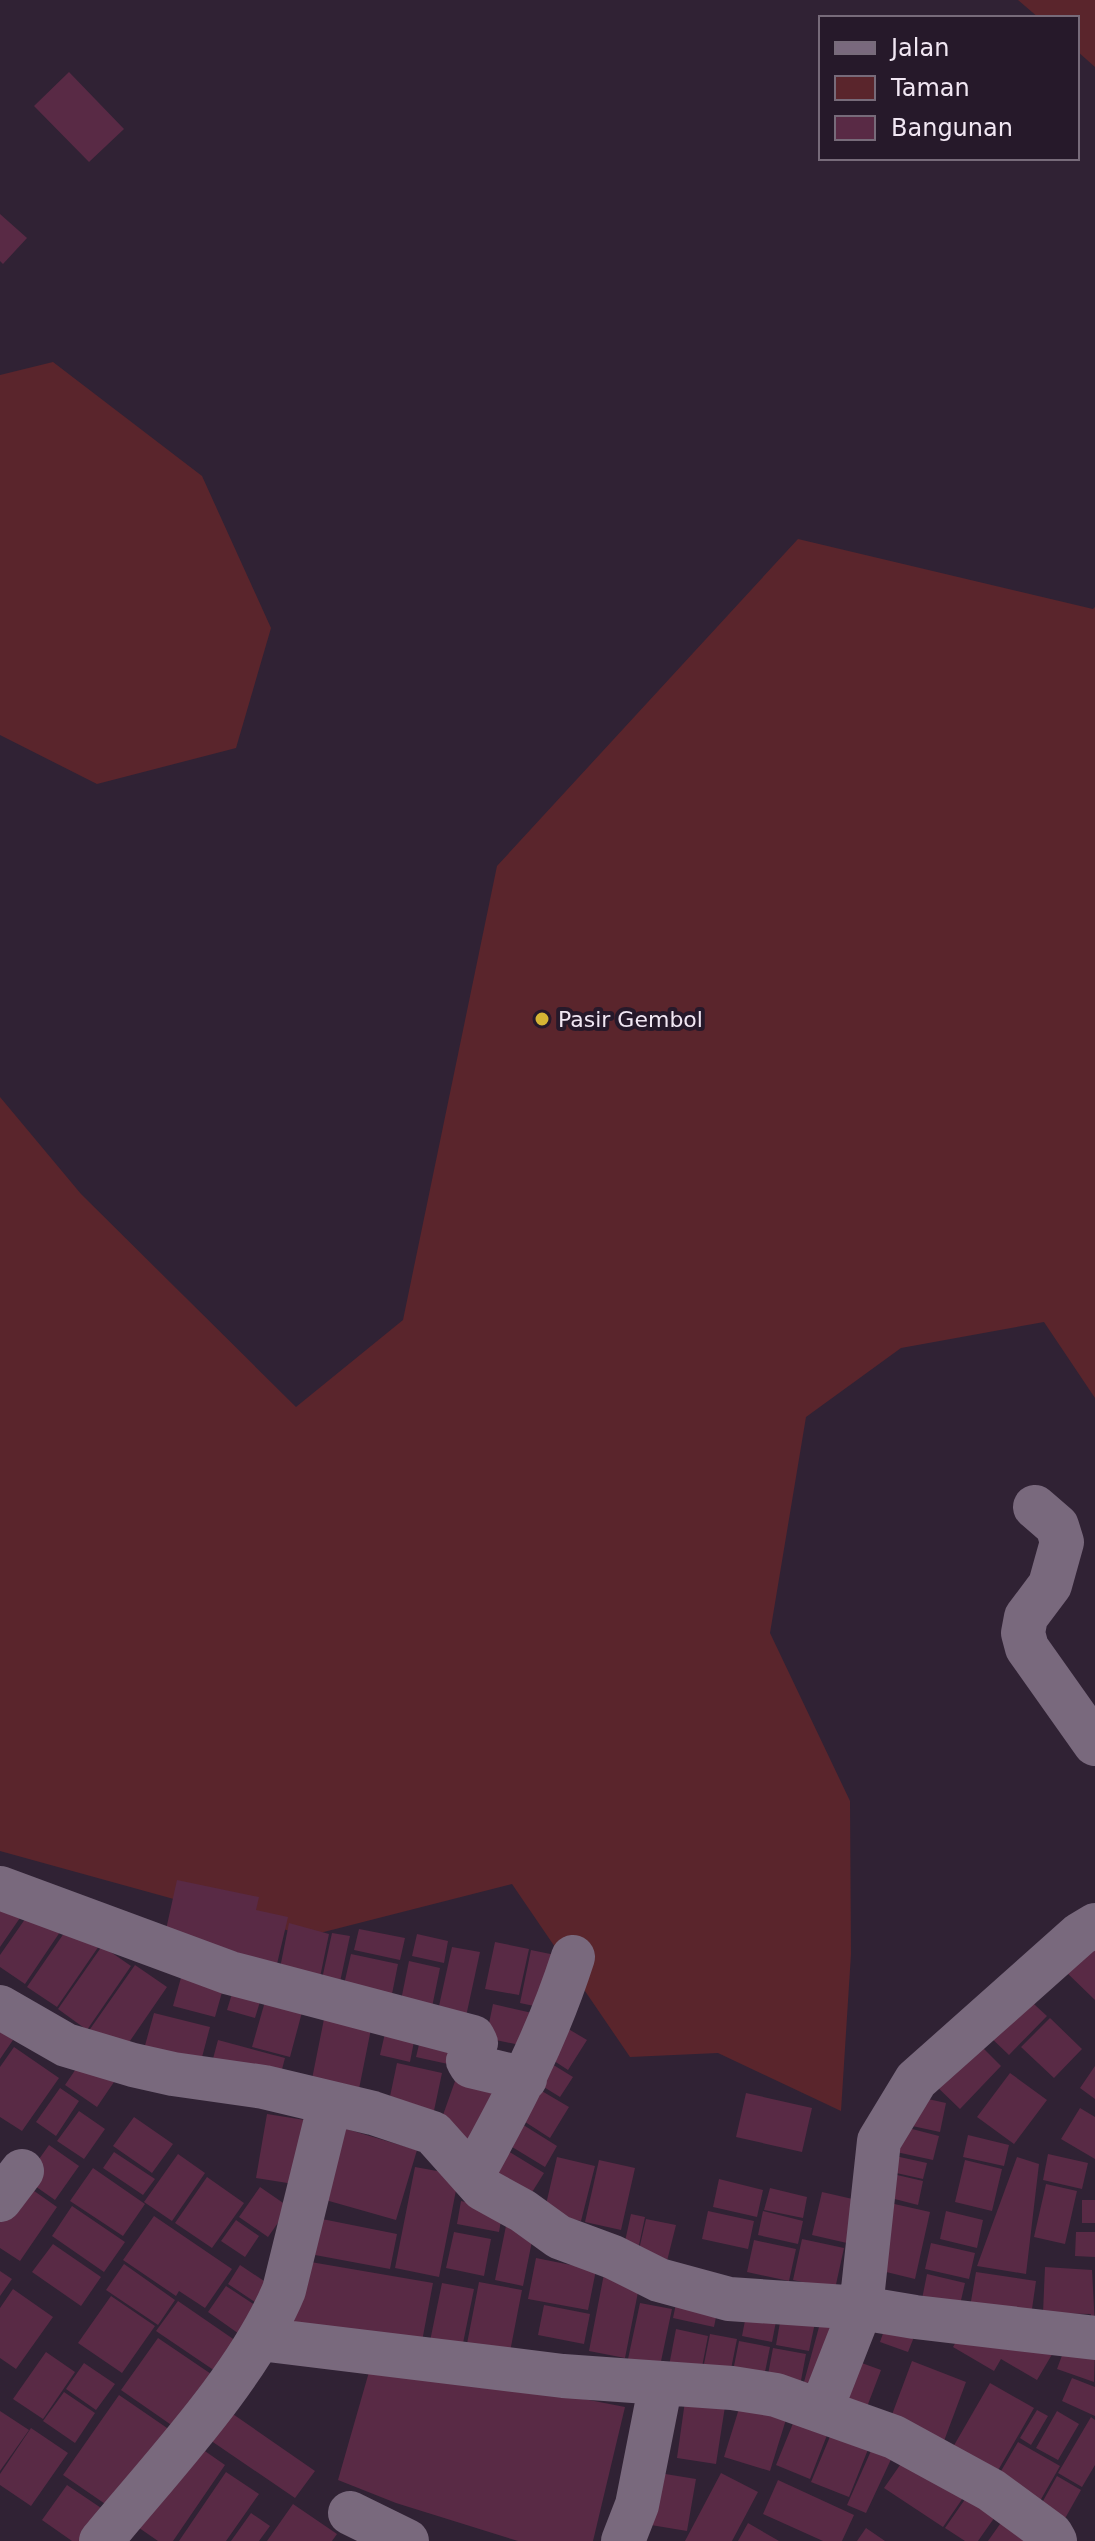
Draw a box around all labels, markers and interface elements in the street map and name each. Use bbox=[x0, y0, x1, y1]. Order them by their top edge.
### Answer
legend bbox=[819, 16, 1079, 160]
text: Jalan bbox=[889, 34, 949, 62]
text: Taman bbox=[890, 74, 970, 102]
text: Bangunan bbox=[891, 114, 1013, 142]
place label: Pasir Gembol bbox=[558, 1007, 703, 1032]
marker: Pasir Gembol bbox=[533, 1010, 551, 1028]

